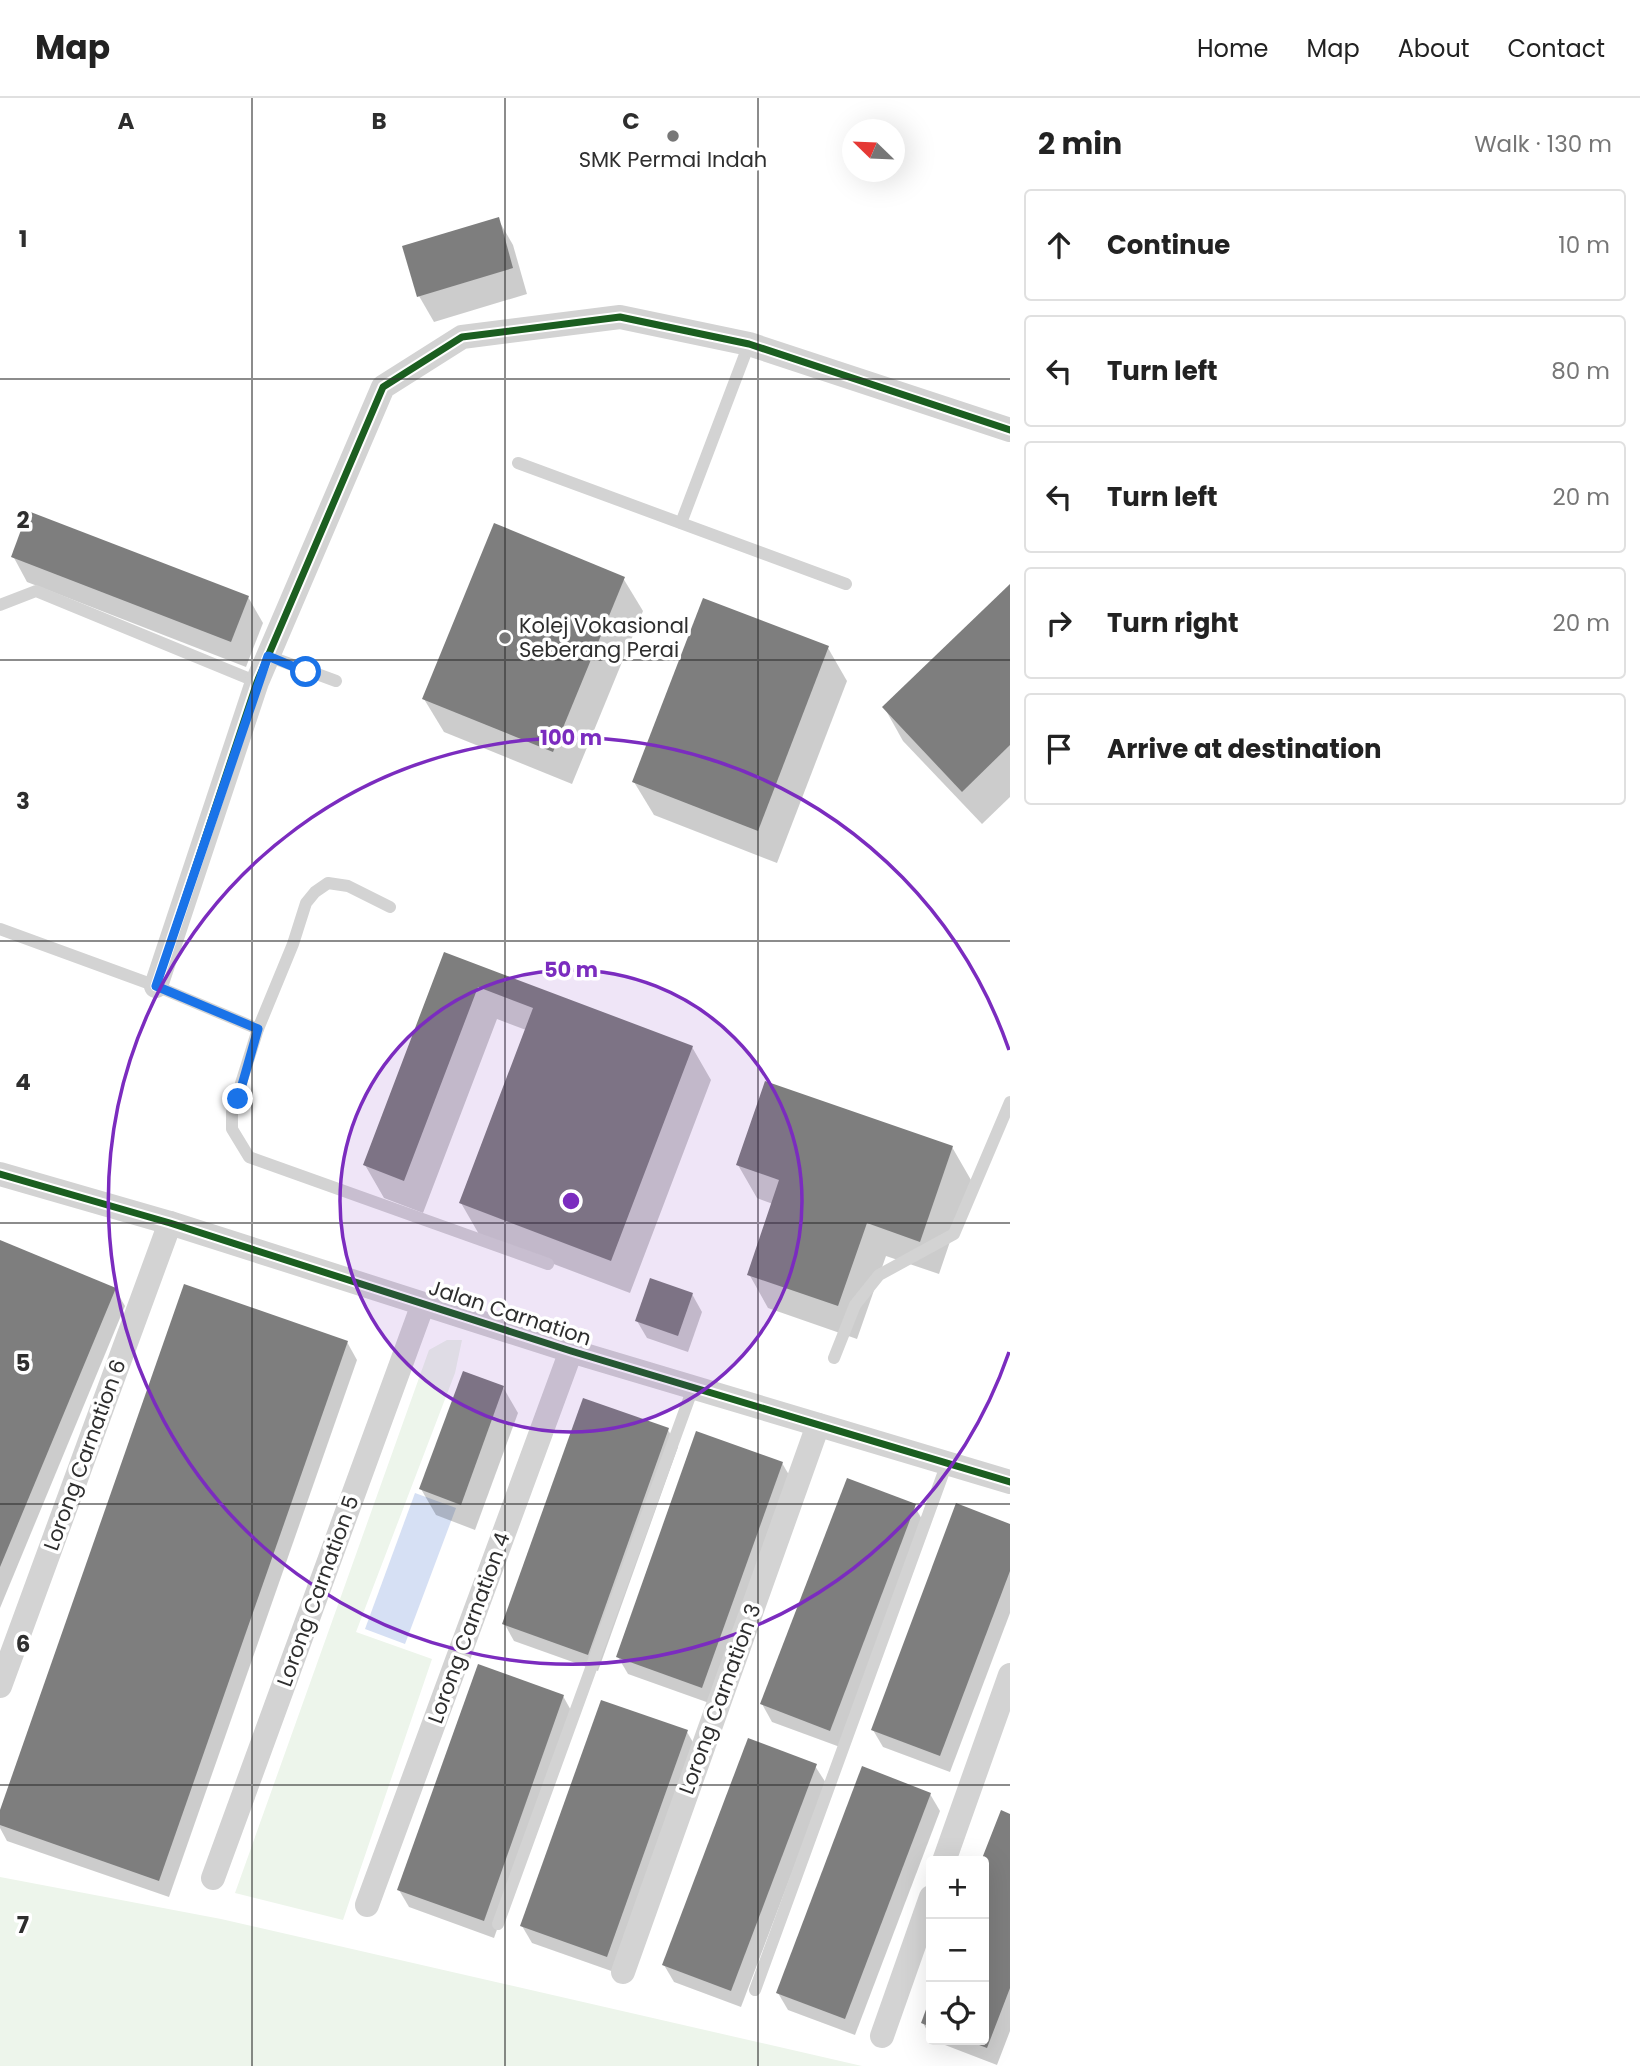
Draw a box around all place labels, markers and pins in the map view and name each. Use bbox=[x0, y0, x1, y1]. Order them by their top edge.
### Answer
marker: SMK Permai Indah bbox=[665, 128, 681, 144]
place label: SMK Permai Indah bbox=[579, 145, 767, 174]
place label: Kolej Vokasional Seberang Perai bbox=[519, 611, 689, 664]
marker: Kolej Vokasional Seberang Perai bbox=[497, 630, 513, 646]
centre of rings bbox=[559, 1189, 583, 1213]

